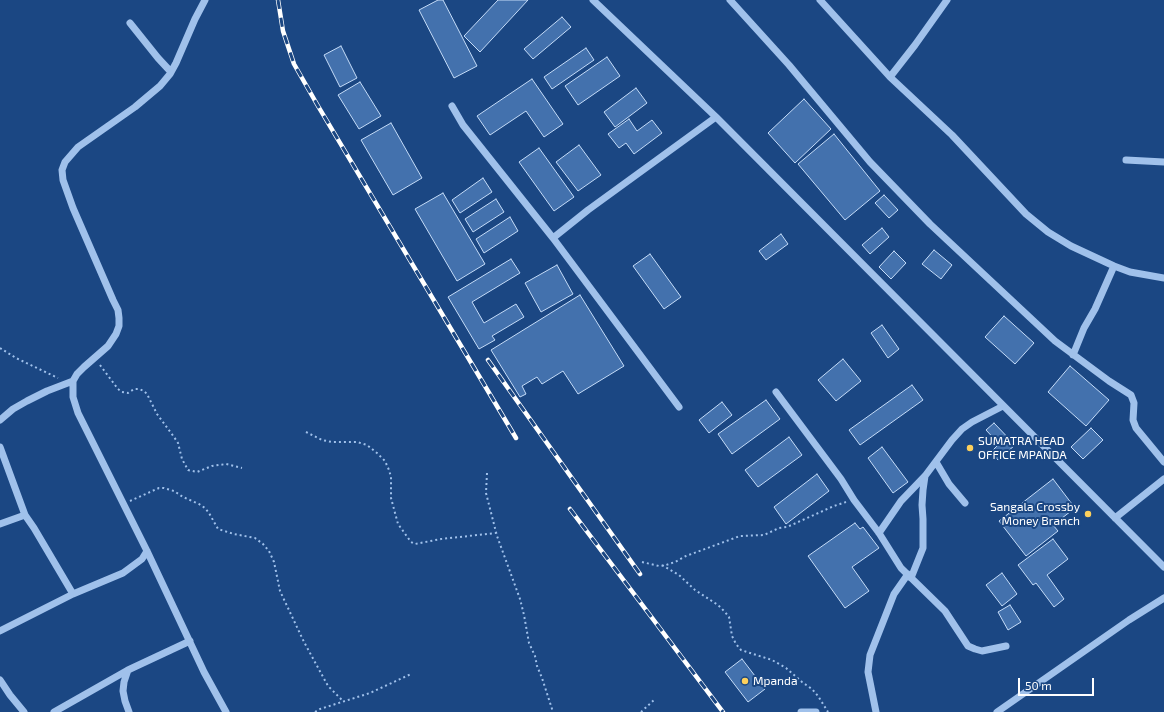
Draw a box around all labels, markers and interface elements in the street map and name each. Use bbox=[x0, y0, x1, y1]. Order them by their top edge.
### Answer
place label: SUMATRA HEAD OFFICE MPANDA bbox=[978, 434, 1067, 462]
marker: SUMATRA HEAD OFFICE MPANDA bbox=[965, 443, 975, 453]
place label: Sangala Crossby Money Branch bbox=[990, 500, 1080, 528]
marker: Sangala Crossby Money Branch bbox=[1083, 509, 1093, 519]
scale bar bbox=[1020, 670, 1096, 696]
place label: Mpanda bbox=[753, 674, 798, 688]
marker: Mpanda bbox=[740, 676, 750, 686]
text: 50 m bbox=[1025, 678, 1052, 692]

